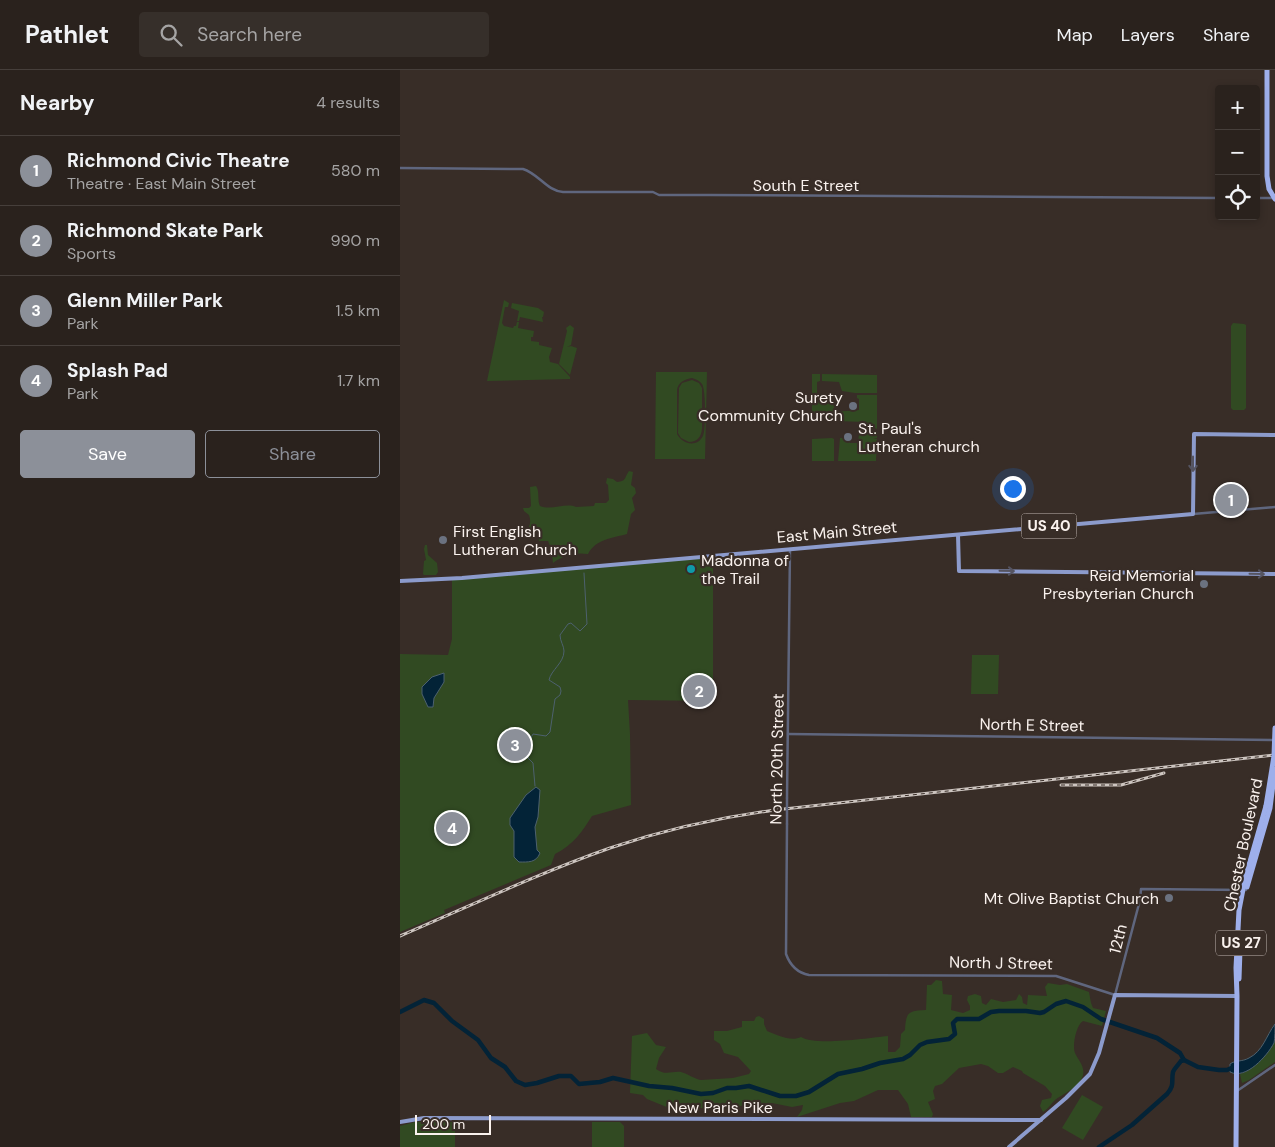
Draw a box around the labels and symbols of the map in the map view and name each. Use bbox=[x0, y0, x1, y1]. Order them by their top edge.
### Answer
street label: South E Street bbox=[753, 175, 859, 196]
place label: Surety Community Church bbox=[698, 387, 843, 426]
marker: Surety Community Church bbox=[847, 400, 859, 412]
place label: St. Paul's Lutheran church bbox=[858, 418, 980, 457]
marker: St. Paul's Lutheran church bbox=[842, 431, 854, 443]
one-way arrow bbox=[1188, 455, 1198, 471]
your location bbox=[1000, 476, 1026, 502]
pin: 1 bbox=[1215, 481, 1247, 519]
road number: US 40 bbox=[1022, 514, 1076, 538]
street label: East Main Street bbox=[776, 516, 898, 548]
place label: First English Lutheran Church bbox=[453, 521, 577, 560]
marker: First English Lutheran Church bbox=[437, 534, 449, 546]
place label: Madonna of the Trail bbox=[701, 550, 789, 589]
marker: Madonna of the Trail bbox=[685, 563, 697, 575]
place label: Reid Memorial Presbyterian Church bbox=[1043, 565, 1194, 604]
one-way arrow bbox=[999, 566, 1015, 576]
one-way arrow bbox=[1249, 569, 1265, 579]
marker: Reid Memorial Presbyterian Church bbox=[1198, 578, 1210, 590]
pin: 2 bbox=[683, 672, 715, 710]
street label: North 20th Street bbox=[765, 693, 789, 825]
street label: North E Street bbox=[979, 714, 1085, 736]
pin: 3 bbox=[499, 726, 531, 764]
street label: Chester Boulevard bbox=[1219, 776, 1267, 914]
pin: 4 bbox=[436, 809, 468, 847]
place label: Mt Olive Baptist Church bbox=[984, 888, 1159, 909]
marker: Mt Olive Baptist Church bbox=[1163, 892, 1175, 904]
street label: 12th bbox=[1104, 922, 1132, 956]
road number: US 27 bbox=[1216, 930, 1266, 956]
street label: North J Street bbox=[949, 952, 1053, 974]
street label: New Paris Pike bbox=[667, 1097, 773, 1118]
scale bar bbox=[415, 1112, 491, 1135]

